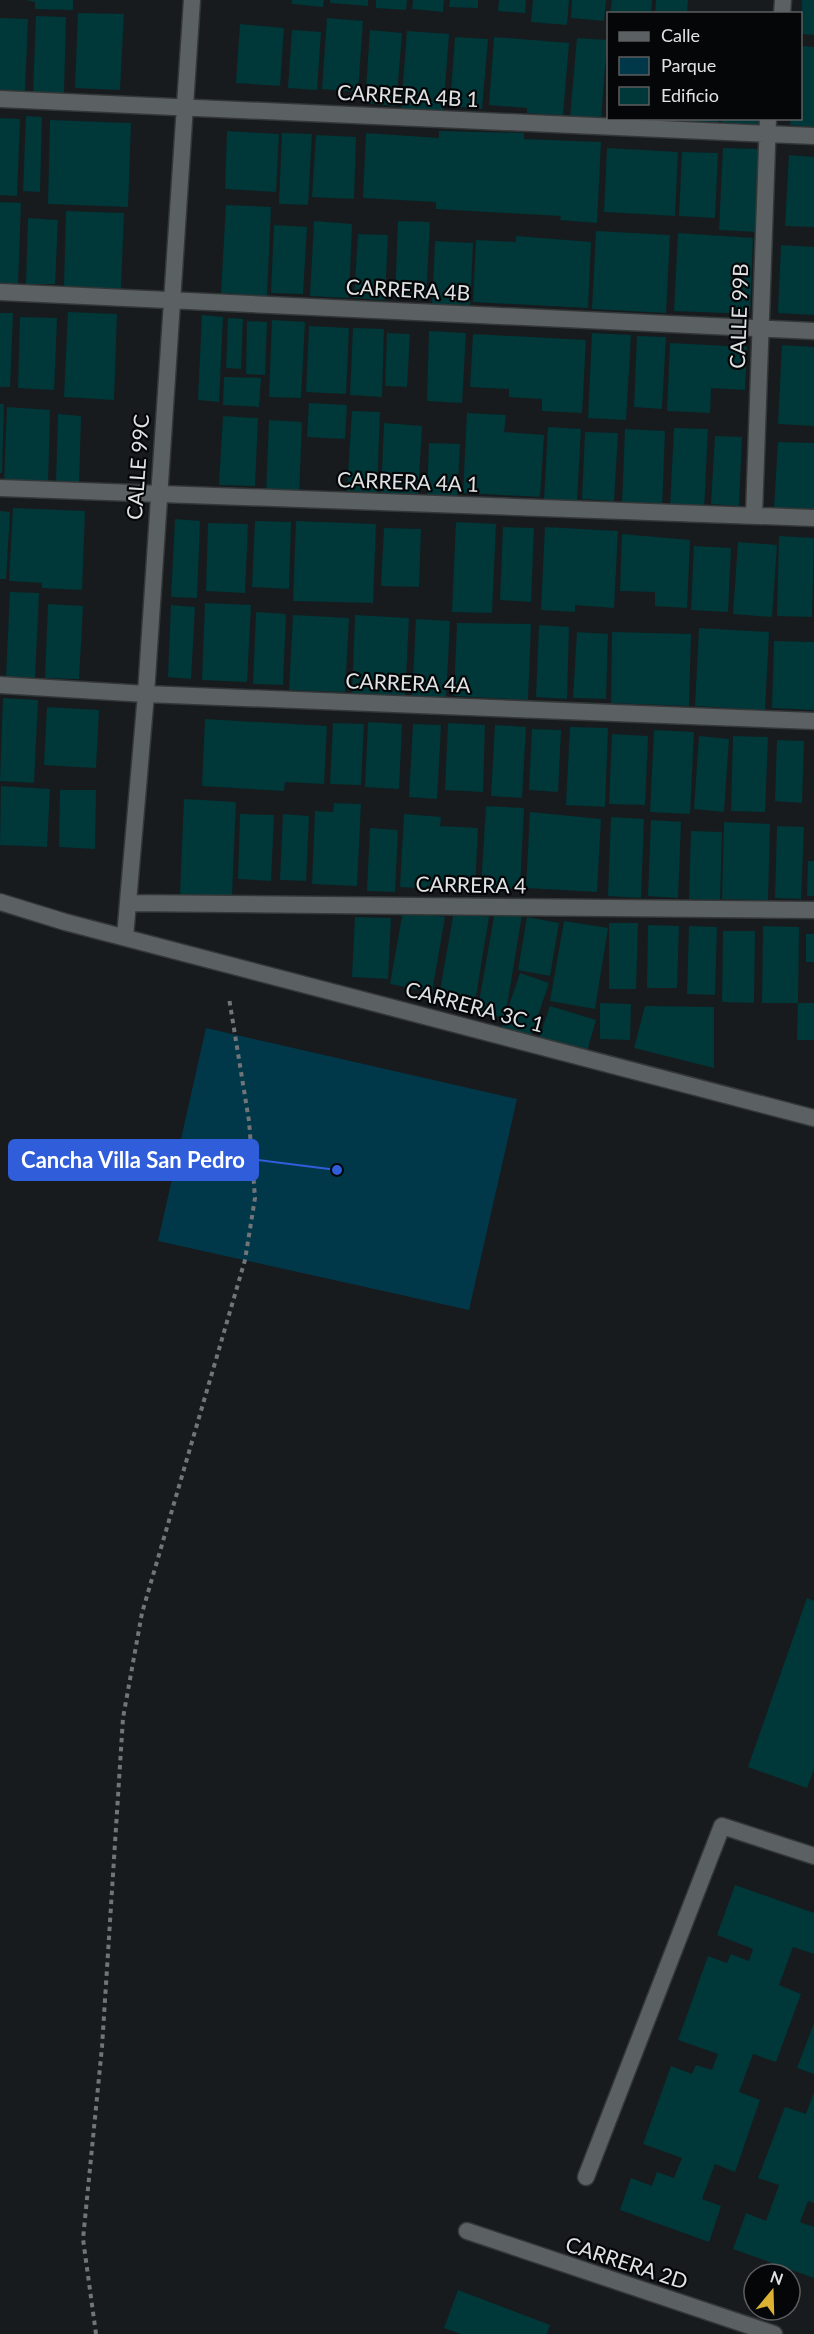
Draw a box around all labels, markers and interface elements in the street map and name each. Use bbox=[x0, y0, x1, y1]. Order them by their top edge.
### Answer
legend bbox=[607, 12, 802, 120]
text: Calle bbox=[661, 24, 700, 46]
text: Parque bbox=[661, 54, 716, 76]
street label: CARRERA 4B 1 bbox=[336, 79, 480, 111]
text: Edificio bbox=[661, 84, 719, 106]
street label: CALLE 99B bbox=[724, 263, 752, 369]
street label: CARRERA 4B bbox=[345, 273, 471, 305]
street label: CALLE 99C bbox=[121, 413, 153, 521]
street label: CARRERA 4A 1 bbox=[337, 466, 479, 496]
street label: CARRERA 4A bbox=[345, 667, 472, 697]
street label: CARRERA 4 bbox=[415, 871, 527, 897]
street label: CARRERA 3C 1 bbox=[403, 975, 547, 1037]
callout: Cancha Villa San Pedro bbox=[9, 1140, 258, 1180]
text: Cancha Villa San Pedro bbox=[21, 1146, 245, 1173]
street label: CARRERA 2D bbox=[563, 2231, 691, 2293]
north arrow bbox=[742, 2262, 802, 2322]
text: N bbox=[768, 2266, 786, 2288]

